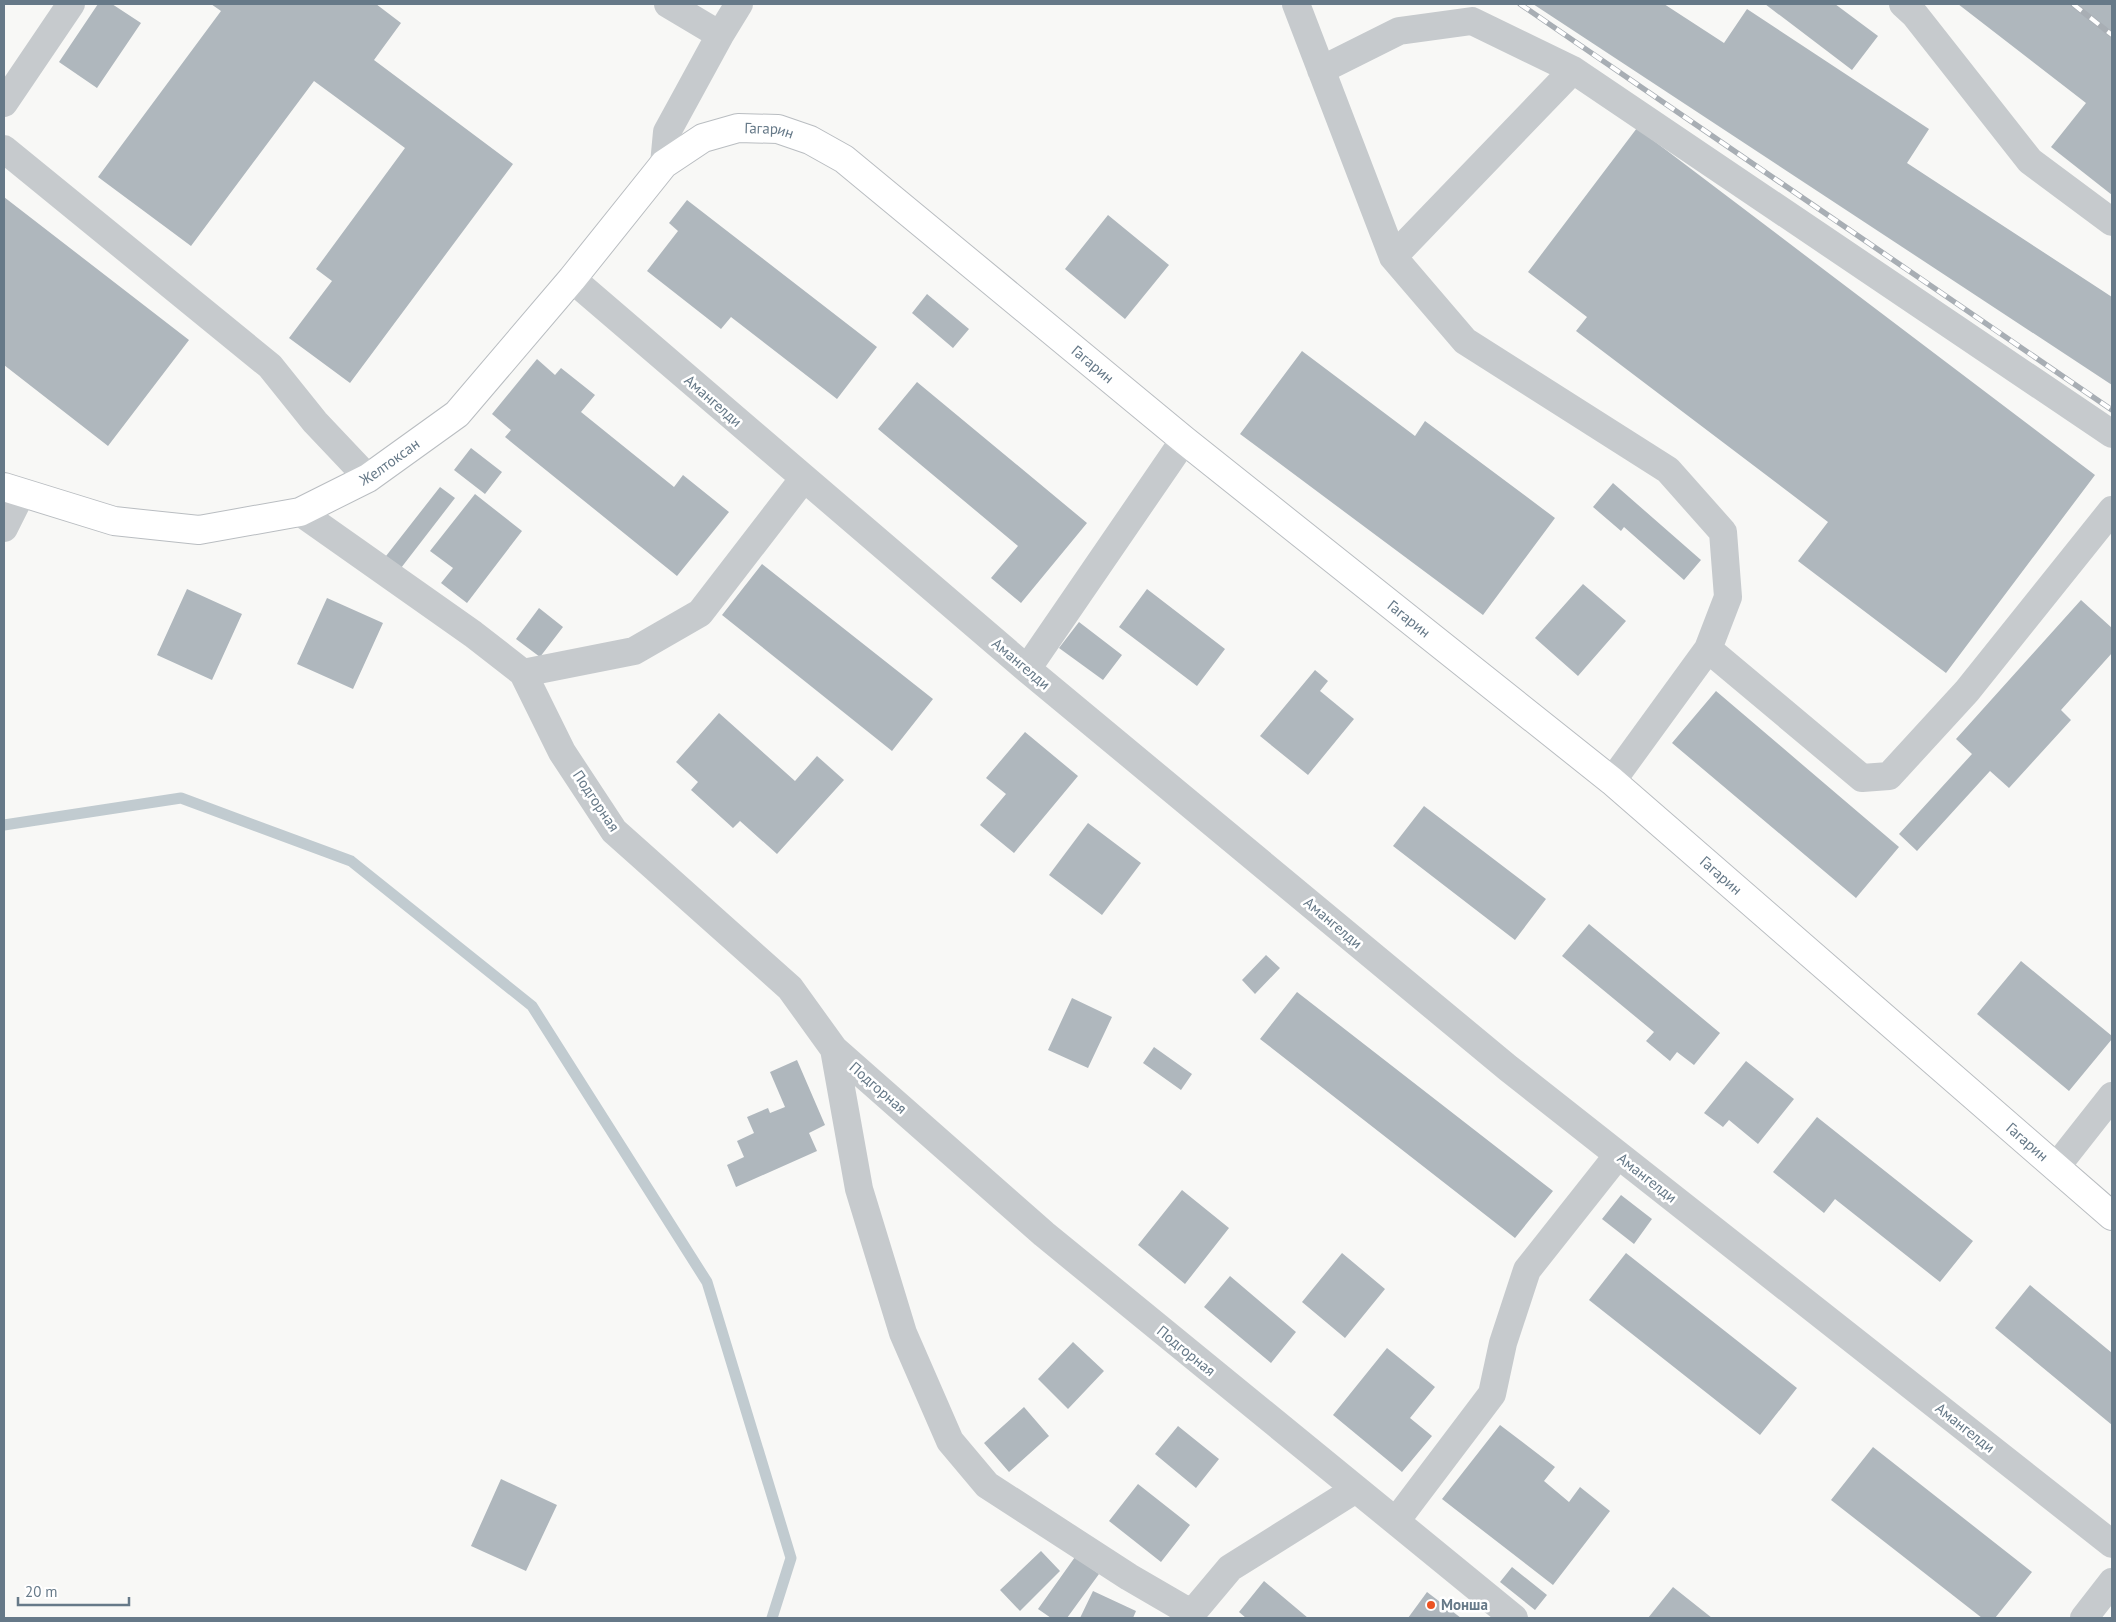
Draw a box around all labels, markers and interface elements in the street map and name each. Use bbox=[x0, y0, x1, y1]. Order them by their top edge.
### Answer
street label: Гагарин bbox=[744, 118, 797, 143]
street label: Гагарин bbox=[1068, 341, 1118, 387]
street label: Амангелди bbox=[681, 370, 746, 431]
street label: Желтоксан bbox=[355, 434, 423, 490]
street label: Гагарин bbox=[1384, 596, 1434, 642]
street label: Амангелди bbox=[988, 634, 1054, 694]
street label: Подгорная bbox=[569, 766, 624, 835]
street label: Гагарин bbox=[1696, 852, 1746, 899]
street label: Амангелди bbox=[1300, 893, 1366, 953]
street label: Подгорная bbox=[846, 1057, 911, 1118]
street label: Гагарин bbox=[2002, 1118, 2052, 1165]
street label: Амангелди bbox=[1614, 1148, 1681, 1207]
street label: Подгорная bbox=[1153, 1321, 1220, 1380]
street label: Амангелди bbox=[1932, 1398, 1999, 1457]
scale bar bbox=[18, 1574, 129, 1606]
text: 20 m bbox=[25, 1582, 58, 1601]
place label: Монша bbox=[1441, 1595, 1488, 1614]
marker: Монша bbox=[1425, 1599, 1437, 1611]

